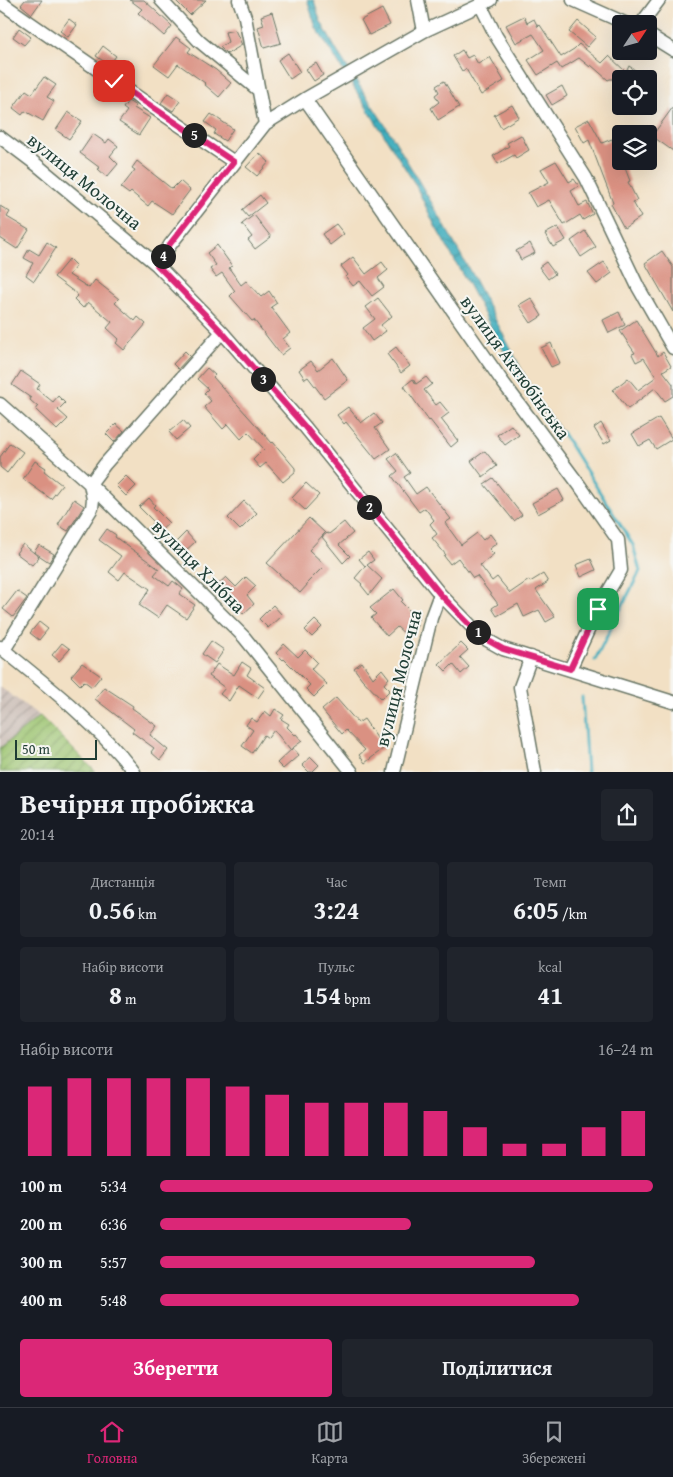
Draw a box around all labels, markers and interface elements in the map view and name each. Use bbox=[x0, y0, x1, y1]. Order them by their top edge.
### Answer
north arrow bbox=[612, 15, 658, 60]
map controls bbox=[612, 15, 657, 170]
pin bbox=[93, 60, 135, 102]
icon: check bbox=[100, 67, 128, 95]
button: locate bbox=[612, 70, 657, 115]
pin: 5 bbox=[182, 122, 206, 148]
text: 5 bbox=[191, 125, 198, 145]
button: layers bbox=[612, 125, 657, 170]
street label: вулиця Молочна bbox=[22, 126, 148, 236]
pin: 4 bbox=[150, 244, 176, 268]
text: 4 bbox=[160, 246, 167, 266]
street label: вулиця Актюбінська bbox=[454, 289, 578, 445]
pin: 3 bbox=[250, 366, 276, 392]
text: 3 bbox=[260, 369, 267, 389]
pin: 2 bbox=[356, 494, 382, 520]
text: 2 bbox=[366, 497, 373, 517]
street label: вулиця Хлібна bbox=[146, 513, 252, 619]
pin bbox=[577, 588, 619, 630]
icon: arrive bbox=[584, 595, 612, 623]
street label: вулиця Молочна bbox=[367, 607, 429, 749]
pin: 1 bbox=[466, 620, 490, 644]
text: 1 bbox=[475, 622, 482, 642]
scale bar bbox=[15, 737, 98, 760]
text: 50 m bbox=[22, 739, 50, 759]
text: Вечірня пробіжка bbox=[20, 782, 255, 823]
button: share bbox=[601, 789, 653, 841]
text: 20:14 bbox=[20, 822, 55, 846]
text: Дистанція bbox=[91, 872, 155, 892]
text: Час bbox=[326, 872, 347, 892]
text: Темп bbox=[534, 872, 566, 892]
text: 0.56 bbox=[89, 892, 135, 928]
text: 3:24 bbox=[314, 892, 359, 928]
text: 6:05 bbox=[513, 892, 559, 928]
text: km bbox=[135, 904, 157, 924]
text: /km bbox=[559, 904, 587, 924]
text: Набір висоти bbox=[82, 957, 163, 977]
text: Пульс bbox=[318, 957, 355, 977]
text: kcal bbox=[538, 957, 562, 977]
text: 8 bbox=[109, 977, 122, 1013]
text: 154 bbox=[302, 977, 341, 1013]
text: 41 bbox=[537, 977, 563, 1013]
text: m bbox=[122, 989, 137, 1009]
text: bpm bbox=[341, 989, 371, 1009]
text: Набір висоти bbox=[20, 1037, 113, 1061]
text: 16–24 m bbox=[598, 1037, 653, 1061]
text: 100 m bbox=[20, 1174, 62, 1198]
text: 5:34 bbox=[100, 1174, 127, 1198]
text: 200 m bbox=[20, 1212, 62, 1236]
text: 6:36 bbox=[100, 1212, 127, 1236]
text: 300 m bbox=[20, 1250, 62, 1274]
text: 5:57 bbox=[100, 1250, 127, 1274]
text: 400 m bbox=[20, 1288, 62, 1312]
text: 5:48 bbox=[100, 1288, 127, 1312]
button: Зберегти bbox=[20, 1339, 332, 1397]
button: Поділитися bbox=[342, 1339, 653, 1397]
tab: Головна bbox=[87, 1418, 137, 1468]
tab: Карта bbox=[312, 1418, 348, 1468]
tab: Збережені bbox=[522, 1418, 586, 1468]

